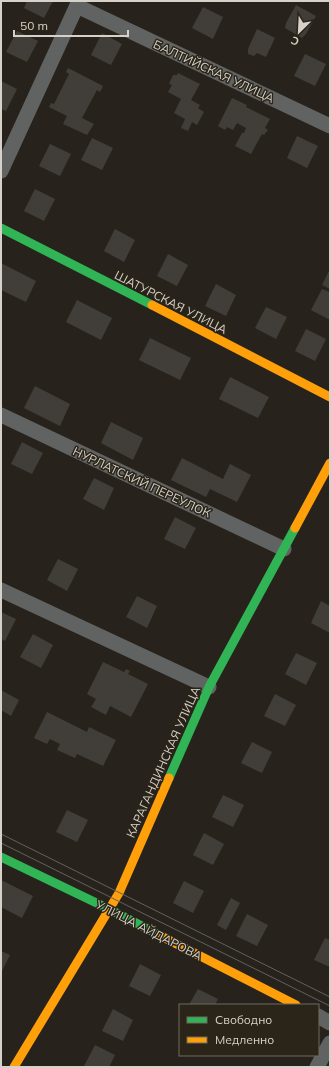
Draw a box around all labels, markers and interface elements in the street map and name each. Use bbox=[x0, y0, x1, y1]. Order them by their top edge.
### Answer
scale bar bbox=[14, 12, 128, 38]
north arrow bbox=[279, 12, 319, 52]
text: 50 m bbox=[20, 18, 48, 33]
text: С bbox=[288, 33, 301, 49]
street label: БАЛТИЙСКАЯ УЛИЦА bbox=[151, 36, 277, 106]
street label: ШАТУРСКАЯ УЛИЦА bbox=[112, 267, 230, 337]
street label: НУРЛАТСКИЙ ПЕРЕУЛОК bbox=[71, 443, 214, 521]
street label: КАРАГАНДИНСКАЯ УЛИЦА bbox=[123, 684, 203, 840]
street label: УЛИЦА АЙДАРОВА bbox=[92, 896, 205, 963]
legend bbox=[179, 1004, 319, 1056]
text: Свободно bbox=[215, 1012, 272, 1027]
text: Медленно bbox=[215, 1032, 274, 1047]

